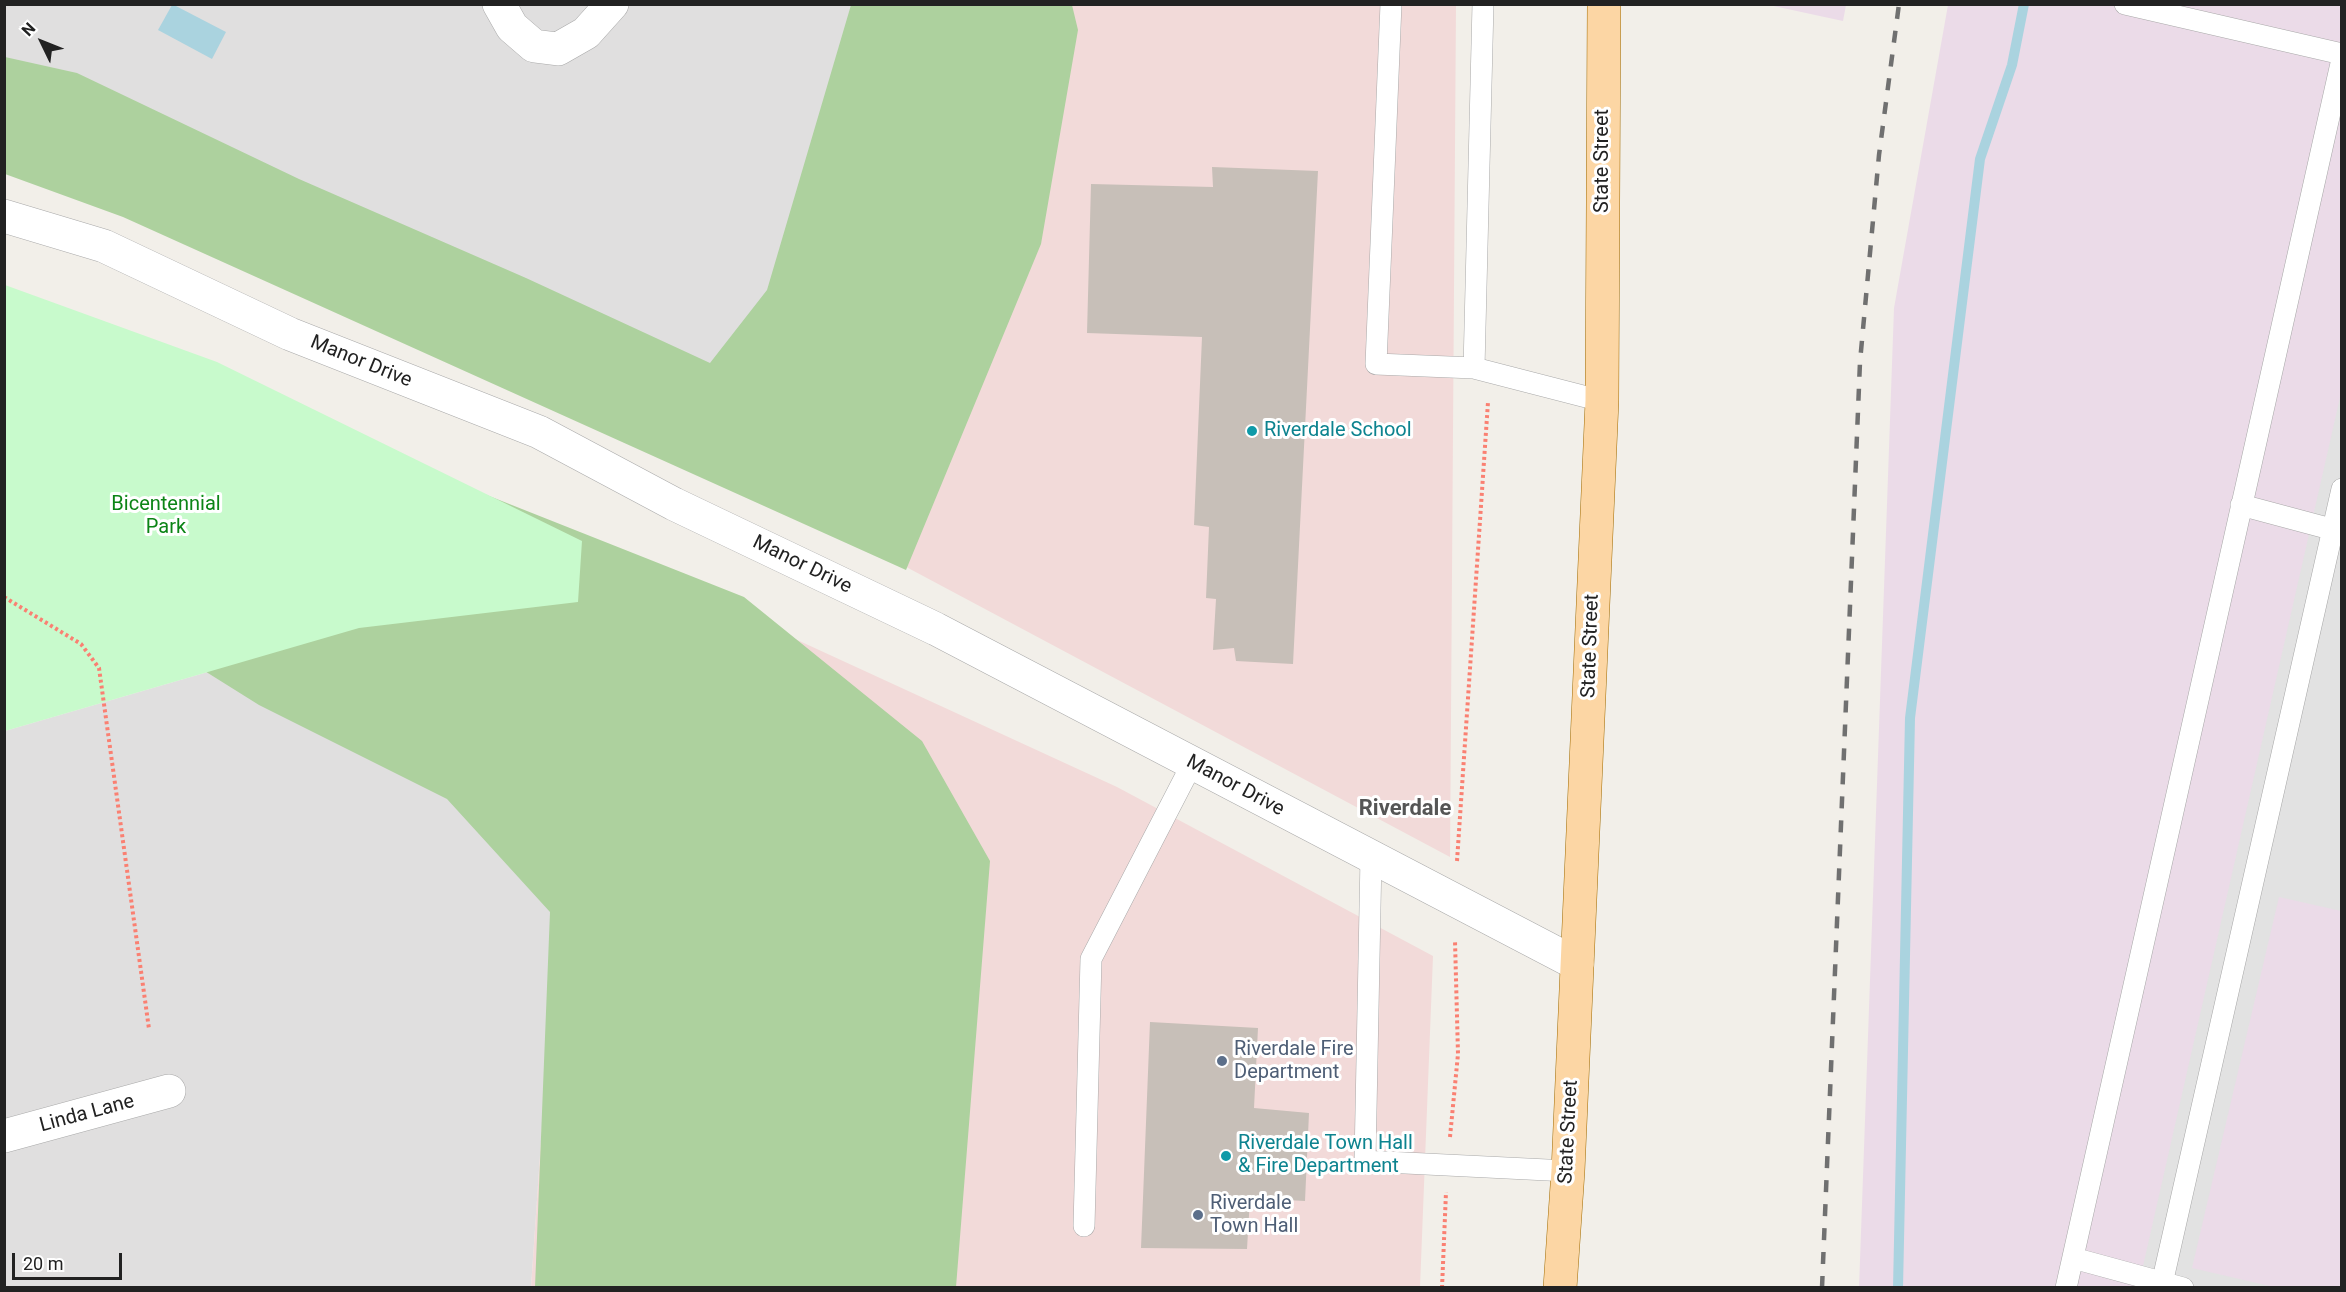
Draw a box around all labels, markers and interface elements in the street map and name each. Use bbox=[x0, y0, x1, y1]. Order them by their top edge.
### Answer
north arrow bbox=[12, 12, 72, 72]
text: N bbox=[18, 19, 39, 40]
street label: State Street bbox=[1591, 109, 1615, 213]
street label: Manor Drive bbox=[307, 331, 415, 393]
place label: Riverdale School bbox=[1264, 419, 1412, 443]
marker: Riverdale School bbox=[1245, 424, 1259, 438]
park label: Bicentennial Park bbox=[111, 493, 221, 540]
street label: Manor Drive bbox=[748, 531, 856, 599]
street label: State Street bbox=[1577, 594, 1605, 698]
street label: Manor Drive bbox=[1182, 750, 1288, 822]
district label: Riverdale bbox=[1359, 796, 1451, 822]
place label: Riverdale Fire Department bbox=[1234, 1038, 1354, 1085]
marker: Riverdale Fire Department bbox=[1215, 1054, 1229, 1068]
street label: State Street bbox=[1554, 1079, 1584, 1185]
street label: Linda Lane bbox=[37, 1090, 137, 1138]
place label: Riverdale Town Hall & Fire Department bbox=[1238, 1132, 1413, 1179]
marker: Riverdale Town Hall & Fire Department bbox=[1219, 1149, 1233, 1163]
place label: Riverdale Town Hall bbox=[1210, 1192, 1298, 1239]
marker: Riverdale Town Hall bbox=[1191, 1208, 1205, 1222]
scale bar bbox=[15, 1241, 124, 1279]
text: 20 m bbox=[23, 1253, 63, 1274]

